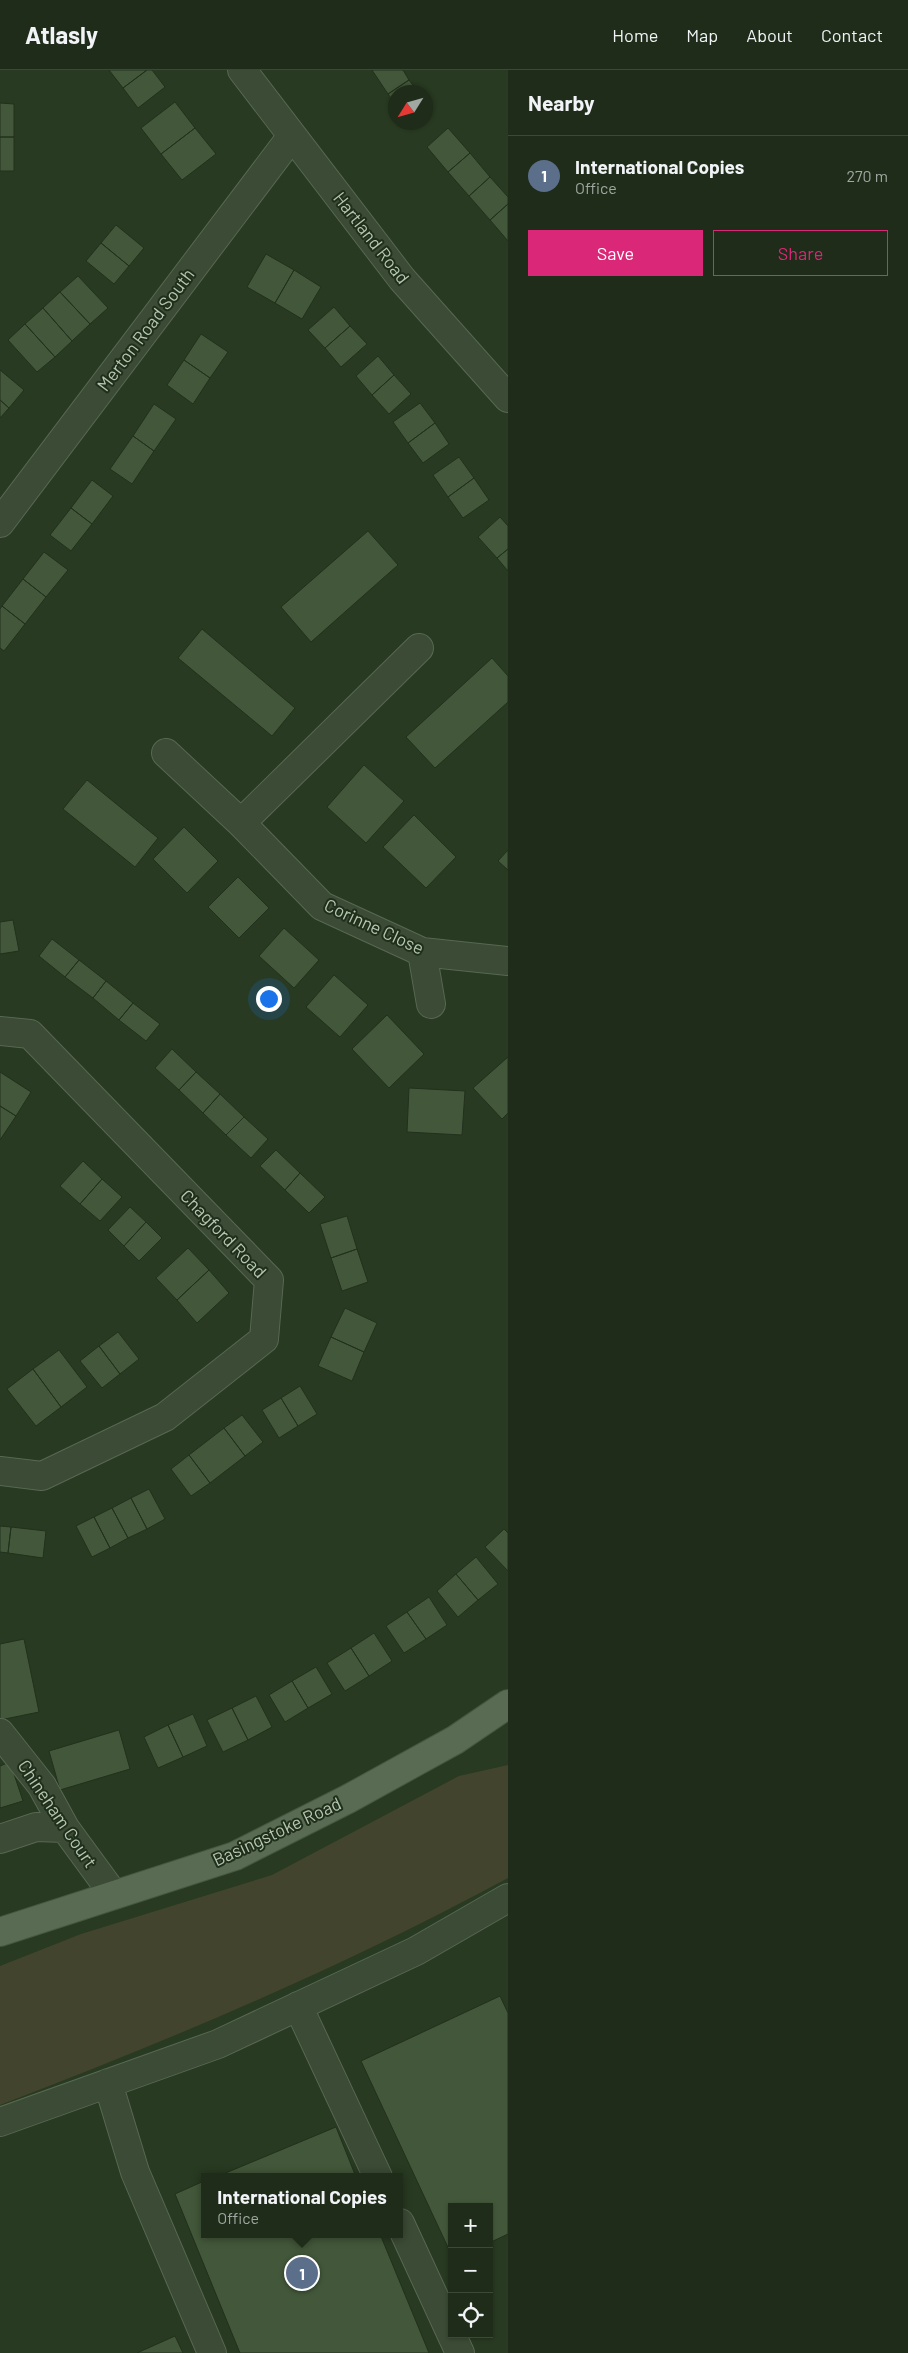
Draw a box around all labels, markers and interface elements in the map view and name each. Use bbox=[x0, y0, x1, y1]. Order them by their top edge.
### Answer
text: Atlasly bbox=[25, 20, 98, 49]
text: Home bbox=[612, 24, 658, 46]
text: Map bbox=[686, 24, 718, 46]
text: About bbox=[746, 24, 793, 46]
text: Contact bbox=[821, 24, 883, 46]
north arrow bbox=[388, 85, 433, 130]
text: Nearby bbox=[528, 90, 594, 115]
text: International Copies bbox=[575, 155, 744, 178]
text: 1 bbox=[541, 166, 547, 185]
text: 270 m bbox=[846, 166, 888, 185]
text: Office bbox=[575, 178, 617, 197]
street label: Hartland Road bbox=[329, 187, 414, 288]
button: Save bbox=[528, 230, 703, 276]
button: Share bbox=[713, 230, 888, 276]
street label: Merton Road South bbox=[92, 264, 199, 395]
street label: Corinne Close bbox=[321, 893, 428, 959]
your location bbox=[256, 986, 282, 1012]
street label: Chagford Road bbox=[176, 1184, 271, 1282]
street label: Chineham Court bbox=[14, 1755, 102, 1872]
street label: Basingstoke Road bbox=[209, 1792, 344, 1870]
popup bbox=[201, 2173, 403, 2238]
text: International Copies bbox=[217, 2185, 387, 2208]
map controls bbox=[448, 2203, 493, 2338]
button: + bbox=[448, 2203, 493, 2248]
text: Office bbox=[217, 2208, 259, 2227]
button: − bbox=[448, 2248, 493, 2293]
pin: 1 bbox=[286, 2254, 318, 2292]
button: locate bbox=[448, 2293, 493, 2338]

